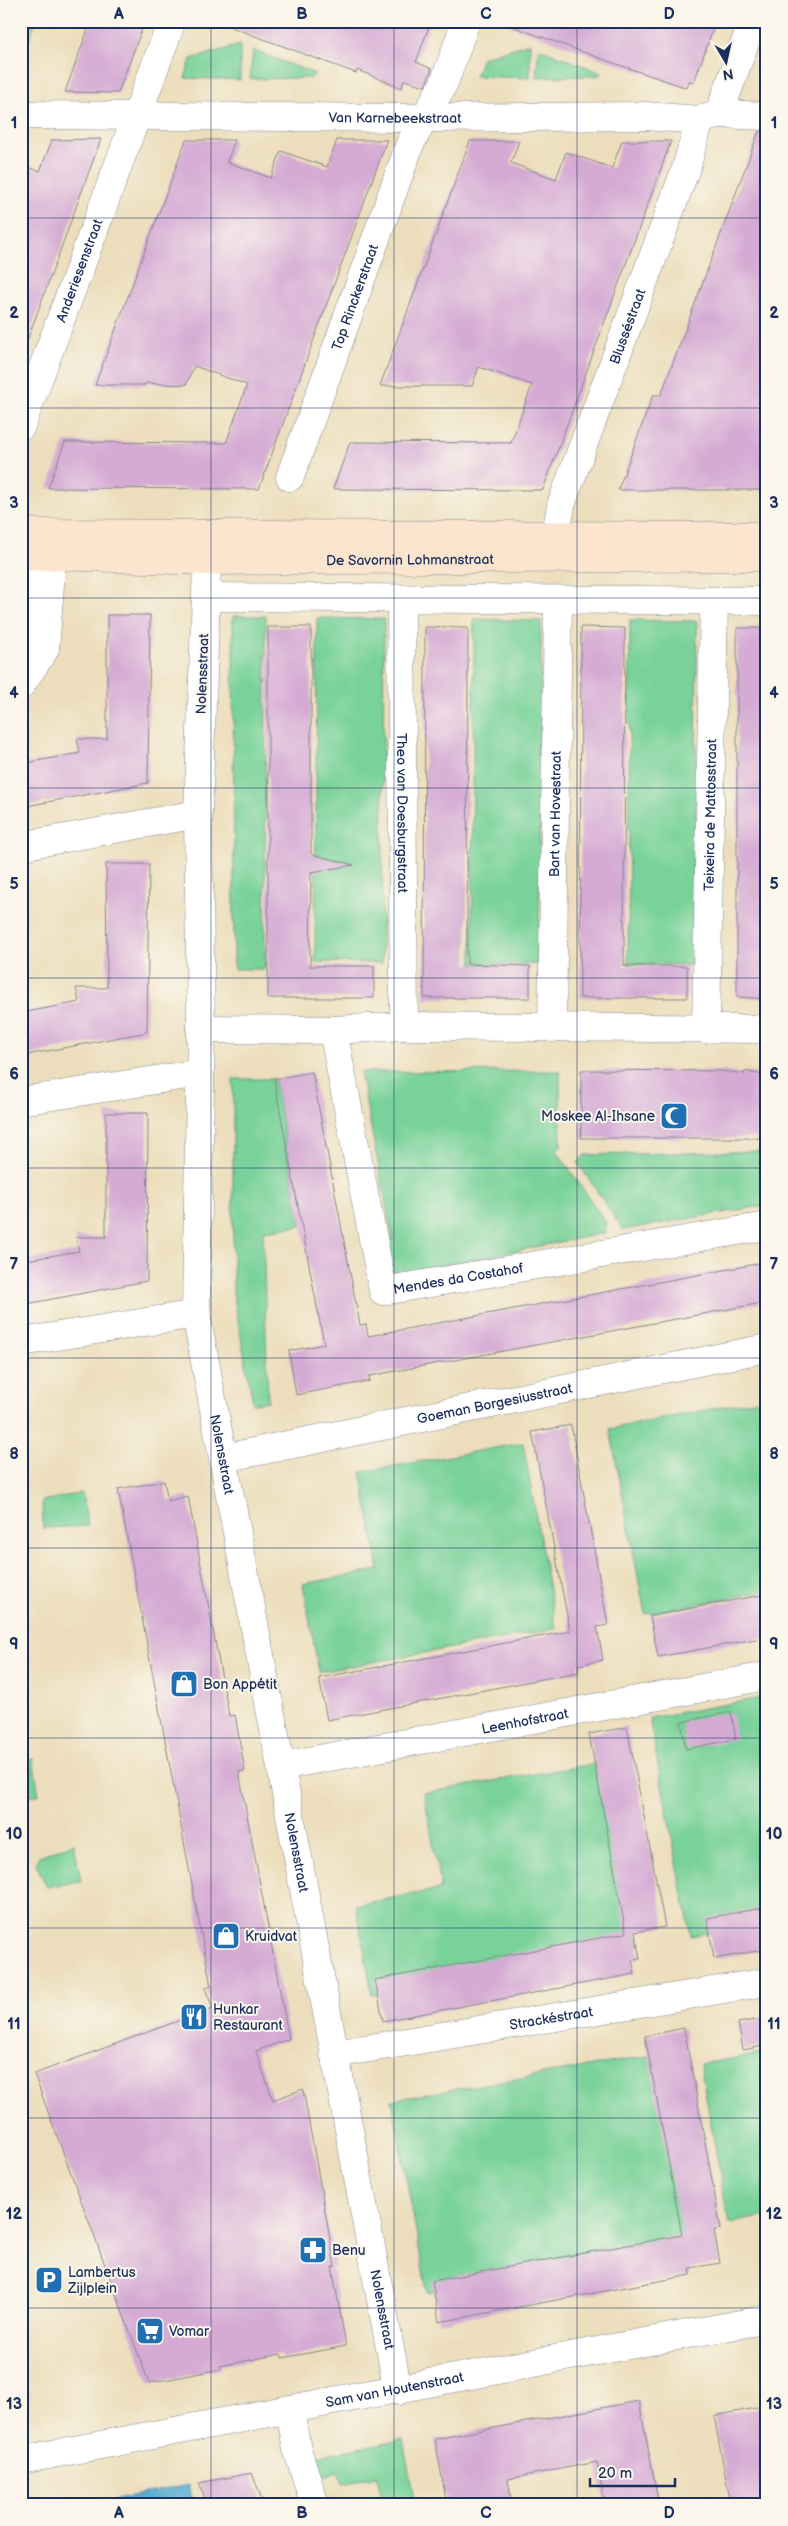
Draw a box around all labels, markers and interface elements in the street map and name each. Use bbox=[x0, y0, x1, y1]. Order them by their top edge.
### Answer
text: A bbox=[113, 5, 124, 24]
text: B bbox=[296, 5, 308, 24]
text: C bbox=[480, 5, 492, 24]
text: D bbox=[663, 5, 675, 24]
north arrow bbox=[700, 38, 750, 88]
text: N bbox=[721, 65, 734, 84]
street label: Van Karnebeekstraat bbox=[328, 109, 462, 127]
text: 1 bbox=[11, 114, 17, 133]
text: 1 bbox=[771, 114, 777, 133]
street label: Anderiesenstraat bbox=[52, 216, 107, 325]
street label: Top Rinckerstraat bbox=[328, 241, 382, 353]
street label: Blusséstraat bbox=[606, 286, 650, 367]
text: 2 bbox=[9, 304, 19, 323]
text: 2 bbox=[769, 304, 779, 323]
text: 3 bbox=[9, 494, 19, 513]
text: 3 bbox=[769, 494, 779, 513]
street label: De Savornin Lohmanstraat bbox=[326, 551, 494, 569]
street label: Nolensstraat bbox=[193, 633, 212, 715]
text: 4 bbox=[9, 684, 19, 703]
text: 4 bbox=[769, 684, 779, 703]
street label: Theo van Doesburgstraat bbox=[393, 733, 411, 894]
street label: Teixeira de Mattosstraat bbox=[701, 738, 720, 891]
street label: Bart van Hovestraat bbox=[546, 750, 565, 877]
text: 5 bbox=[9, 875, 19, 894]
text: 5 bbox=[769, 875, 779, 894]
text: 6 bbox=[9, 1065, 19, 1084]
text: 6 bbox=[769, 1065, 779, 1084]
mosque icon: Moskee Al-Ihsane bbox=[659, 1101, 689, 1131]
place label: Moskee Al-Ihsane bbox=[541, 1108, 655, 1125]
text: 7 bbox=[10, 1255, 19, 1274]
text: 7 bbox=[770, 1255, 779, 1274]
street label: Mendes da Costahof bbox=[392, 1259, 525, 1298]
street label: Goeman Borgesiusstraat bbox=[416, 1380, 574, 1428]
street label: Nolensstraat bbox=[206, 1413, 238, 1496]
text: 8 bbox=[9, 1445, 19, 1464]
text: 8 bbox=[769, 1445, 779, 1464]
text: 9 bbox=[9, 1635, 19, 1654]
text: 9 bbox=[769, 1635, 779, 1654]
shop icon: Bon Appétit bbox=[169, 1669, 199, 1699]
place label: Bon Appétit bbox=[203, 1676, 278, 1693]
street label: Leenhofstraat bbox=[480, 1705, 570, 1738]
street label: Nolensstraat bbox=[281, 1811, 312, 1894]
text: 10 bbox=[6, 1825, 22, 1844]
text: 10 bbox=[766, 1825, 782, 1844]
shop icon: Kruidvat bbox=[211, 1921, 241, 1951]
place label: Kruidvat bbox=[245, 1928, 298, 1945]
place label: Hunkar Restaurant bbox=[213, 2001, 283, 2034]
restaurant icon: Hunkar Restaurant bbox=[179, 2002, 209, 2032]
street label: Strackéstraat bbox=[508, 2003, 595, 2034]
text: 11 bbox=[7, 2015, 21, 2034]
text: 11 bbox=[767, 2015, 781, 2034]
text: 12 bbox=[6, 2205, 23, 2224]
text: 12 bbox=[766, 2205, 783, 2224]
pharmacy icon: Benu bbox=[298, 2235, 328, 2265]
place label: Benu bbox=[332, 2242, 366, 2259]
place label: Lambertus Zijlplein bbox=[67, 2264, 136, 2297]
parking icon: Lambertus Zijlplein bbox=[34, 2265, 64, 2295]
street label: Nolensstraat bbox=[366, 2268, 398, 2351]
supermarket icon: Vomar bbox=[135, 2316, 165, 2346]
place label: Vomar bbox=[169, 2323, 210, 2340]
street label: Sam van Houtenstraat bbox=[324, 2368, 466, 2411]
text: 13 bbox=[6, 2395, 22, 2414]
text: 13 bbox=[766, 2395, 782, 2414]
scale bar bbox=[590, 2456, 676, 2488]
text: 20 m bbox=[598, 2464, 632, 2483]
text: A bbox=[113, 2504, 124, 2523]
text: B bbox=[296, 2504, 308, 2523]
text: C bbox=[480, 2504, 492, 2523]
text: D bbox=[663, 2504, 675, 2523]

